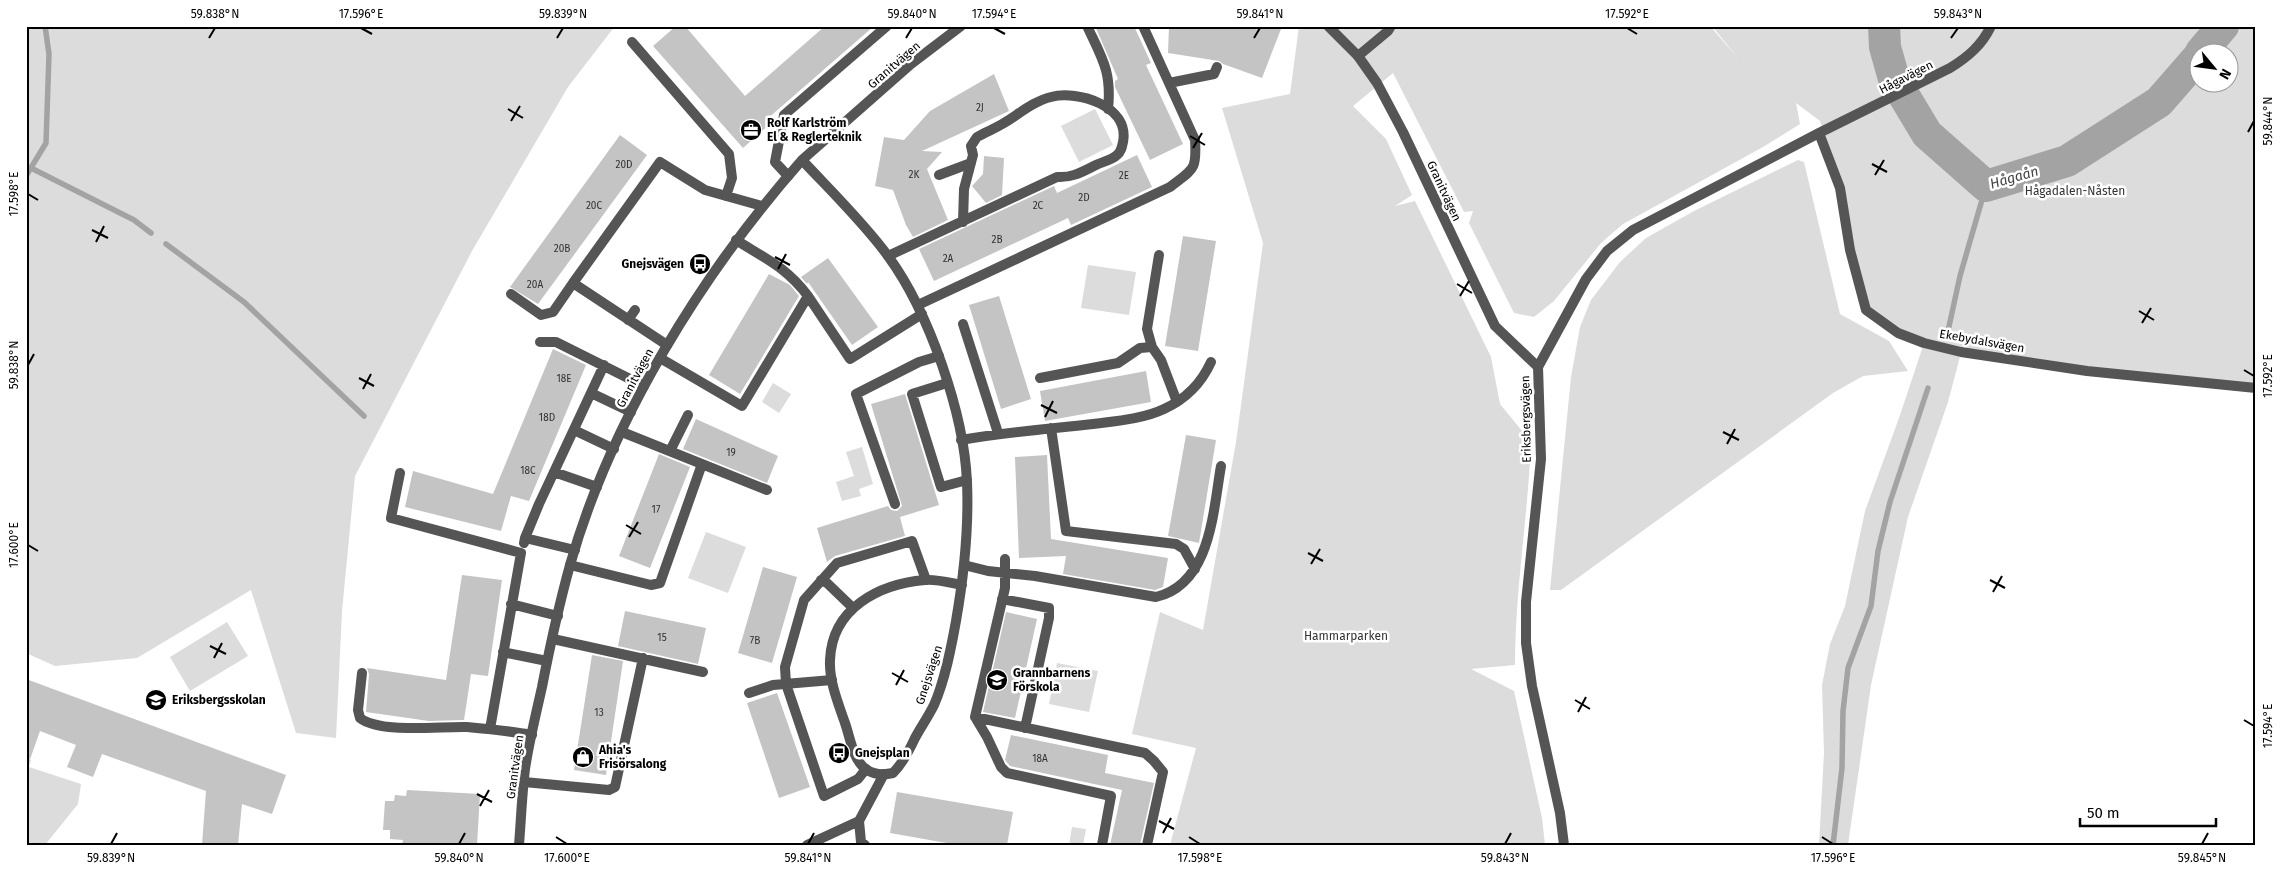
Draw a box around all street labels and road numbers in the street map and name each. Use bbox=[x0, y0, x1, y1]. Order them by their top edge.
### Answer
street label: Granitvägen bbox=[865, 38, 923, 92]
street label: Hågavägen bbox=[1877, 57, 1935, 97]
street label: Granitvägen bbox=[1424, 159, 1464, 223]
street label: Ekebydalsvägen bbox=[1938, 327, 2026, 355]
street label: Granitvägen bbox=[614, 346, 656, 410]
street label: Eriksbergsvägen bbox=[1518, 375, 1534, 463]
street label: Gnejsvägen bbox=[913, 644, 945, 706]
street label: Granitvägen bbox=[504, 734, 526, 800]

